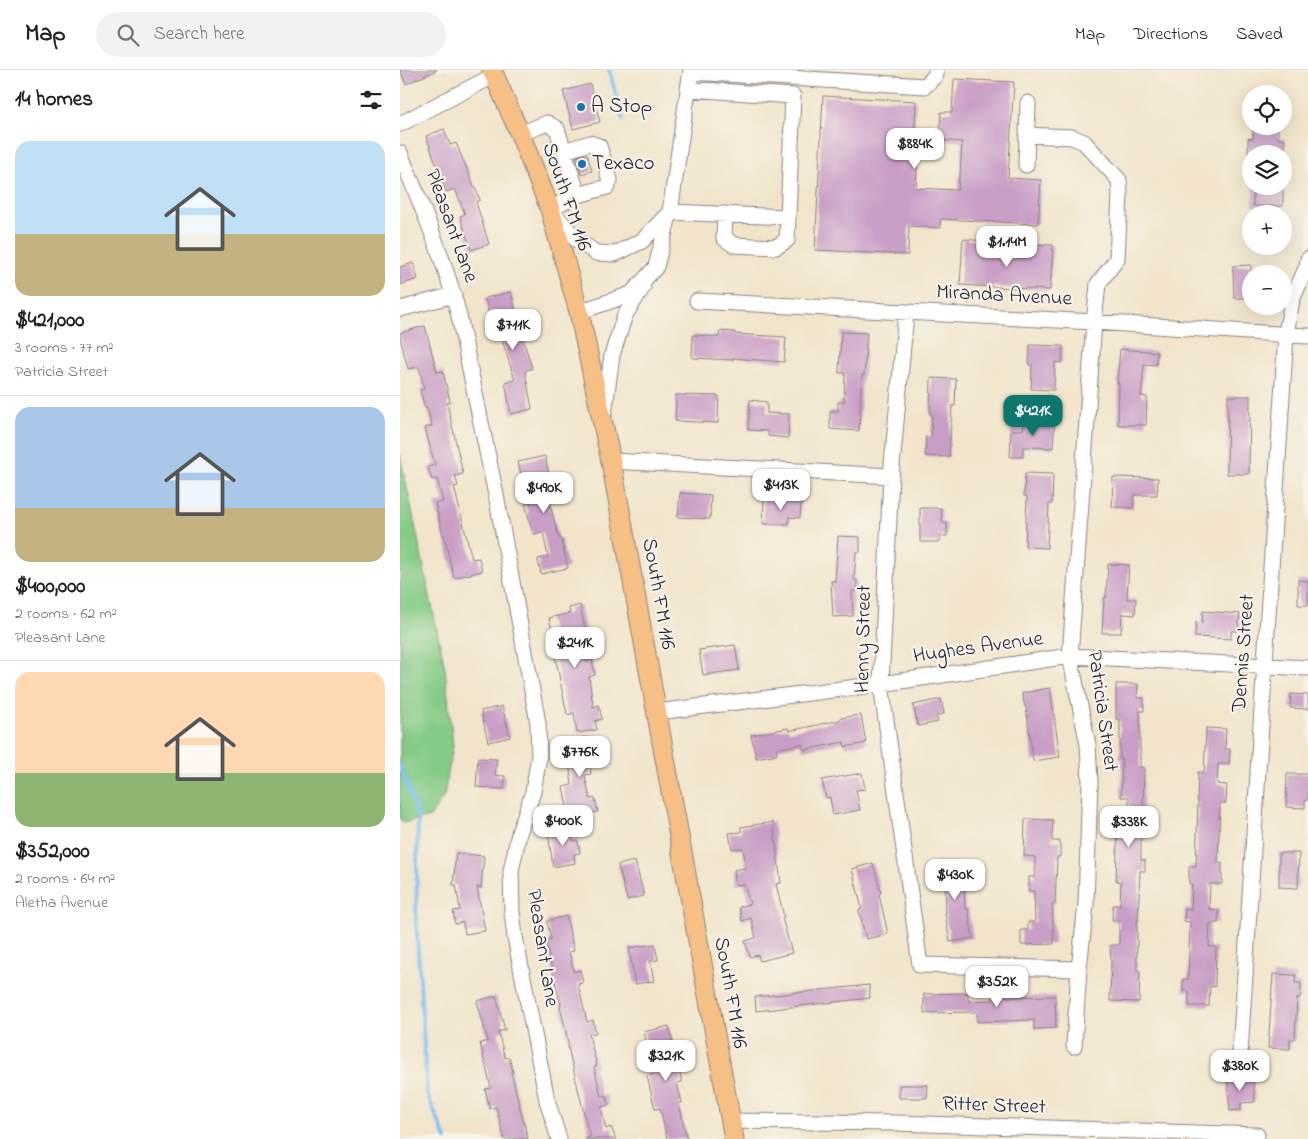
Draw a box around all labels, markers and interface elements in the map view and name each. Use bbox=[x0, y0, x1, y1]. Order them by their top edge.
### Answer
search box bbox=[96, 12, 446, 57]
text: Map bbox=[25, 17, 66, 52]
icon: search bbox=[114, 21, 142, 49]
text: Search here bbox=[154, 21, 245, 48]
text: Map bbox=[1075, 22, 1105, 48]
text: Directions bbox=[1133, 22, 1208, 48]
text: Saved bbox=[1236, 22, 1283, 48]
text: 14 homes bbox=[15, 85, 93, 115]
map controls bbox=[1242, 85, 1292, 315]
button: locate bbox=[1242, 85, 1292, 135]
icon: filters bbox=[357, 86, 385, 114]
place label: A Stop bbox=[591, 92, 652, 122]
marker: A Stop bbox=[575, 101, 587, 113]
pin: $884K bbox=[880, 128, 950, 170]
text: $884K bbox=[897, 132, 933, 156]
street label: South FM 116 bbox=[533, 139, 599, 255]
button: layers bbox=[1242, 145, 1292, 195]
place label: Texaco bbox=[592, 149, 655, 179]
marker: Texaco bbox=[576, 158, 588, 170]
street label: Pleasant Lane bbox=[417, 165, 486, 287]
icon: home bbox=[155, 174, 245, 264]
button: + bbox=[1242, 205, 1292, 255]
pin: $1.14M bbox=[966, 226, 1048, 268]
text: $1.14M bbox=[987, 230, 1027, 254]
button: − bbox=[1242, 265, 1292, 315]
street label: Miranda Avenue bbox=[935, 277, 1073, 315]
text: $421,000 bbox=[15, 306, 84, 336]
pin: $711K bbox=[478, 308, 548, 351]
text: $711K bbox=[496, 313, 530, 337]
text: 3 rooms · 77 m² bbox=[15, 336, 114, 360]
text: Patricia Street bbox=[15, 360, 108, 384]
pin: $421K bbox=[998, 394, 1068, 437]
text: $421K bbox=[1014, 399, 1052, 423]
icon: home bbox=[155, 439, 245, 529]
pin: $413K bbox=[746, 468, 816, 511]
pin: $490K bbox=[509, 472, 579, 514]
text: $413K bbox=[763, 473, 799, 497]
text: $490K bbox=[526, 476, 562, 500]
street label: South FM 116 bbox=[633, 536, 683, 652]
text: $400,000 bbox=[15, 572, 85, 602]
street label: Henry Street bbox=[848, 585, 882, 693]
street label: Dennis Street bbox=[1225, 593, 1263, 714]
text: 2 rooms · 62 m² bbox=[15, 602, 117, 626]
street label: Hughes Avenue bbox=[911, 624, 1046, 674]
text: Pleasant Lane bbox=[15, 626, 105, 650]
pin: $241K bbox=[540, 626, 610, 669]
text: $241K bbox=[556, 631, 594, 655]
street label: Patricia Street bbox=[1079, 648, 1125, 774]
icon: home bbox=[155, 704, 245, 794]
pin: $776K bbox=[545, 736, 615, 778]
text: $776K bbox=[561, 740, 599, 764]
pin: $400K bbox=[528, 804, 598, 847]
pin: $338K bbox=[1094, 806, 1164, 848]
text: $400K bbox=[544, 809, 582, 833]
text: $338K bbox=[1111, 810, 1147, 834]
text: $352,000 bbox=[15, 837, 90, 867]
pin: $430K bbox=[920, 858, 990, 901]
text: $430K bbox=[936, 863, 974, 887]
text: 2 rooms · 64 m² bbox=[15, 867, 115, 891]
street label: Pleasant Lane bbox=[518, 887, 566, 1010]
text: Aletha Avenue bbox=[15, 891, 108, 915]
street label: South FM 116 bbox=[705, 935, 755, 1051]
pin: $352K bbox=[962, 966, 1032, 1008]
text: $352K bbox=[976, 970, 1018, 994]
pin: $321K bbox=[631, 1040, 701, 1082]
text: $321K bbox=[647, 1044, 685, 1068]
pin: $380K bbox=[1205, 1050, 1275, 1092]
text: $380K bbox=[1222, 1054, 1258, 1078]
street label: Ritter Street bbox=[942, 1089, 1046, 1123]

